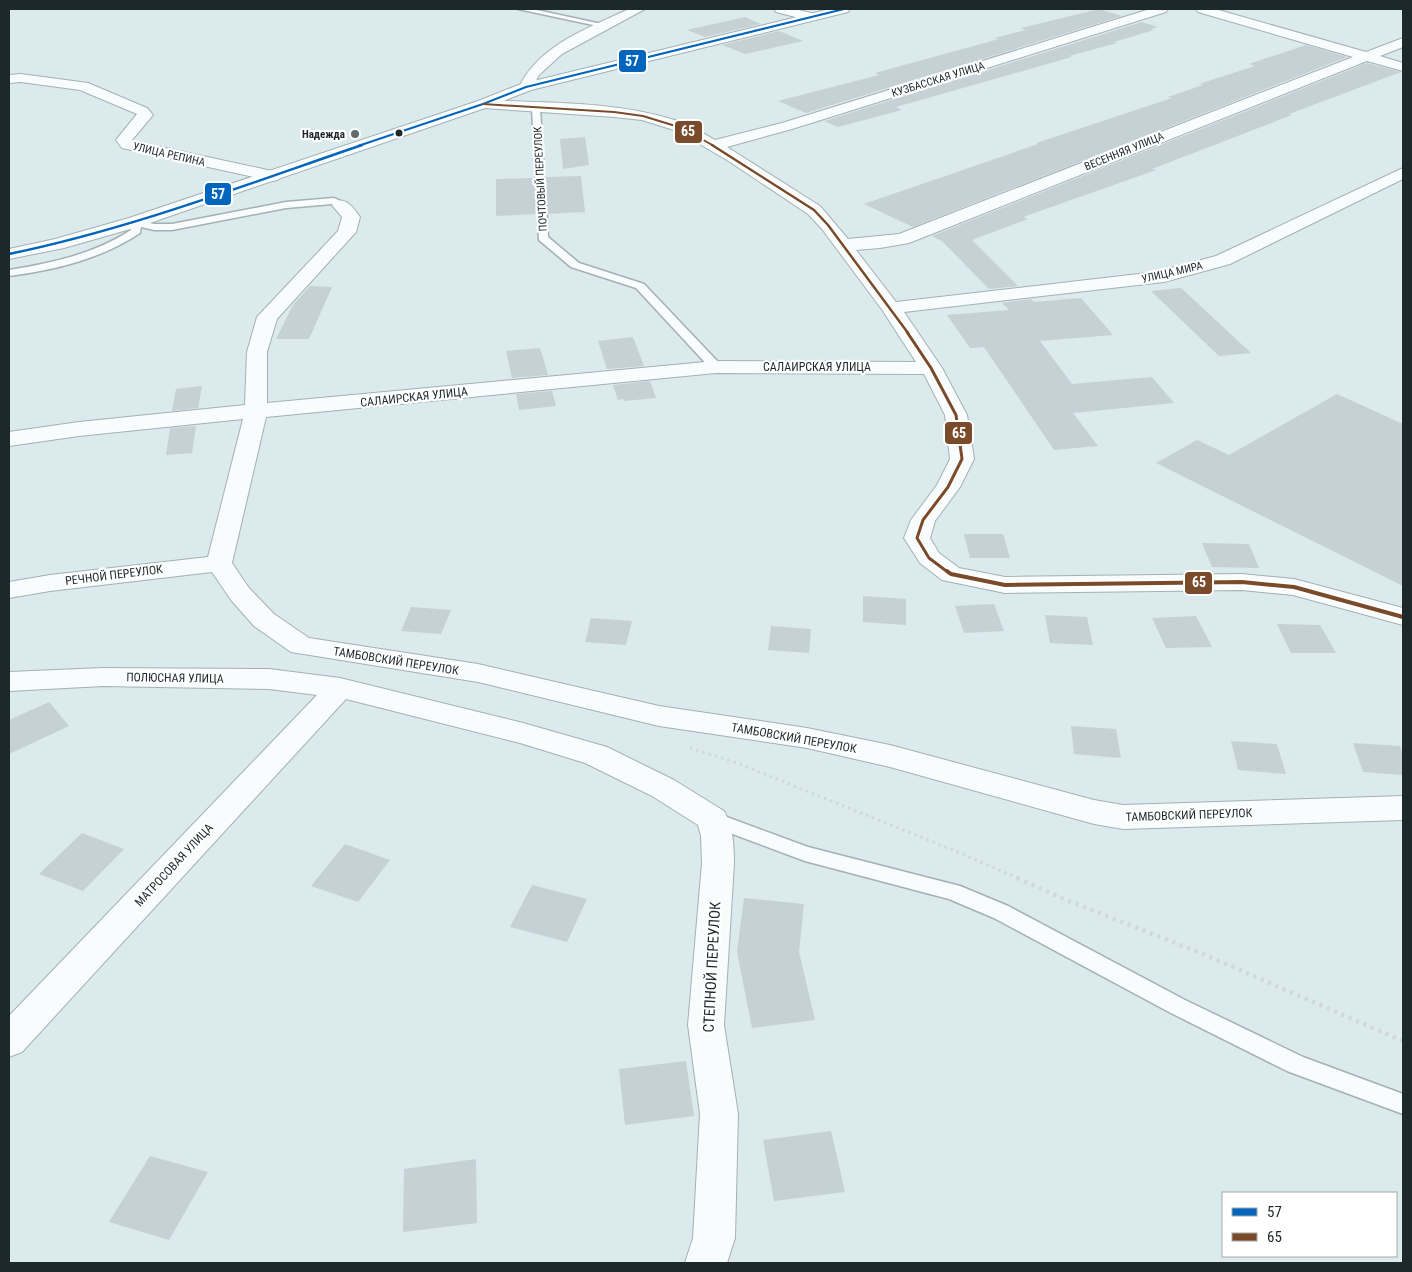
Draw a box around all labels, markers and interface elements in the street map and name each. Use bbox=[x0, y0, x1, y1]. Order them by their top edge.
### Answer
line badge: 57 bbox=[618, 49, 647, 73]
text: 57 bbox=[625, 53, 639, 69]
street label: КУЗБАССКАЯ УЛИЦА bbox=[890, 59, 987, 100]
line badge: 65 bbox=[674, 120, 703, 144]
text: 65 bbox=[681, 123, 695, 139]
street label: ПОЧТОВЫЙ ПЕРЕУЛОК bbox=[531, 125, 550, 232]
place label: Надежда bbox=[302, 128, 345, 141]
marker: Надежда bbox=[349, 128, 361, 140]
unlabelled marker bbox=[394, 128, 404, 138]
street label: ВЕСЕННЯЯ УЛИЦА bbox=[1083, 129, 1166, 173]
street label: УЛИЦА РЕПИНА bbox=[131, 140, 207, 169]
line badge: 57 bbox=[204, 182, 232, 206]
text: 57 bbox=[211, 186, 225, 202]
street label: УЛИЦА МИРА bbox=[1140, 259, 1204, 286]
street label: САЛАИРСКАЯ УЛИЦА bbox=[763, 360, 871, 374]
street label: САЛАИРСКАЯ УЛИЦА bbox=[360, 384, 469, 410]
line badge: 65 bbox=[944, 421, 973, 445]
text: 65 bbox=[952, 425, 966, 441]
street label: РЕЧНОЙ ПЕРЕУЛОК bbox=[64, 561, 164, 588]
line badge: 65 bbox=[1184, 571, 1213, 595]
text: 65 bbox=[1192, 574, 1206, 590]
street label: ТАМБОВСКИЙ ПЕРЕУЛОК bbox=[332, 643, 460, 678]
street label: ПОЛЮСНАЯ УЛИЦА bbox=[126, 670, 224, 686]
street label: ТАМБОВСКИЙ ПЕРЕУЛОК bbox=[730, 719, 858, 756]
street label: ТАМБОВСКИЙ ПЕРЕУЛОК bbox=[1125, 805, 1253, 824]
street label: МАТРОСОВАЯ УЛИЦА bbox=[132, 821, 216, 909]
street label: СТЕПНОЙ ПЕРЕУЛОК bbox=[700, 901, 724, 1033]
legend bbox=[1222, 1192, 1397, 1257]
text: 57 bbox=[1267, 1203, 1282, 1221]
text: 65 bbox=[1267, 1228, 1282, 1246]

